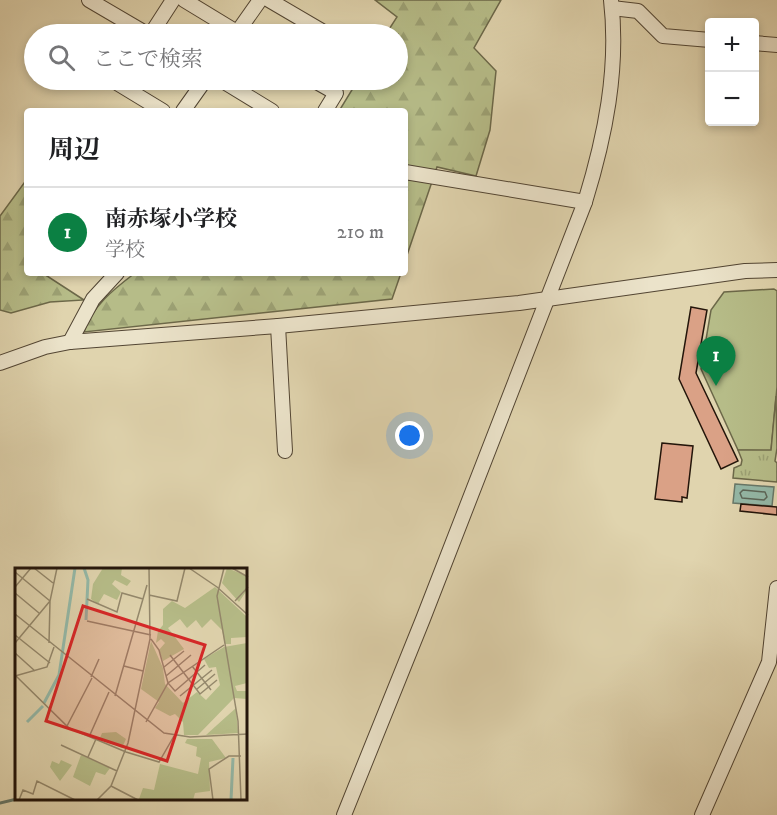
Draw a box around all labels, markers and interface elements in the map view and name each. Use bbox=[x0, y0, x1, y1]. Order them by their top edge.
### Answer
map controls bbox=[705, 18, 759, 126]
button: + bbox=[705, 18, 759, 72]
search box bbox=[24, 24, 408, 90]
icon: search bbox=[45, 41, 78, 74]
text: ここで検索 bbox=[93, 46, 203, 73]
button: − bbox=[705, 72, 759, 126]
text: 周辺 bbox=[48, 134, 100, 167]
text: 南赤塚小学校 bbox=[105, 206, 237, 233]
text: 1 bbox=[64, 220, 71, 245]
text: 210 m bbox=[337, 220, 384, 245]
text: 学校 bbox=[105, 238, 145, 263]
pin: 1 bbox=[696, 336, 736, 386]
your location bbox=[395, 421, 424, 450]
inset map bbox=[15, 568, 248, 800]

